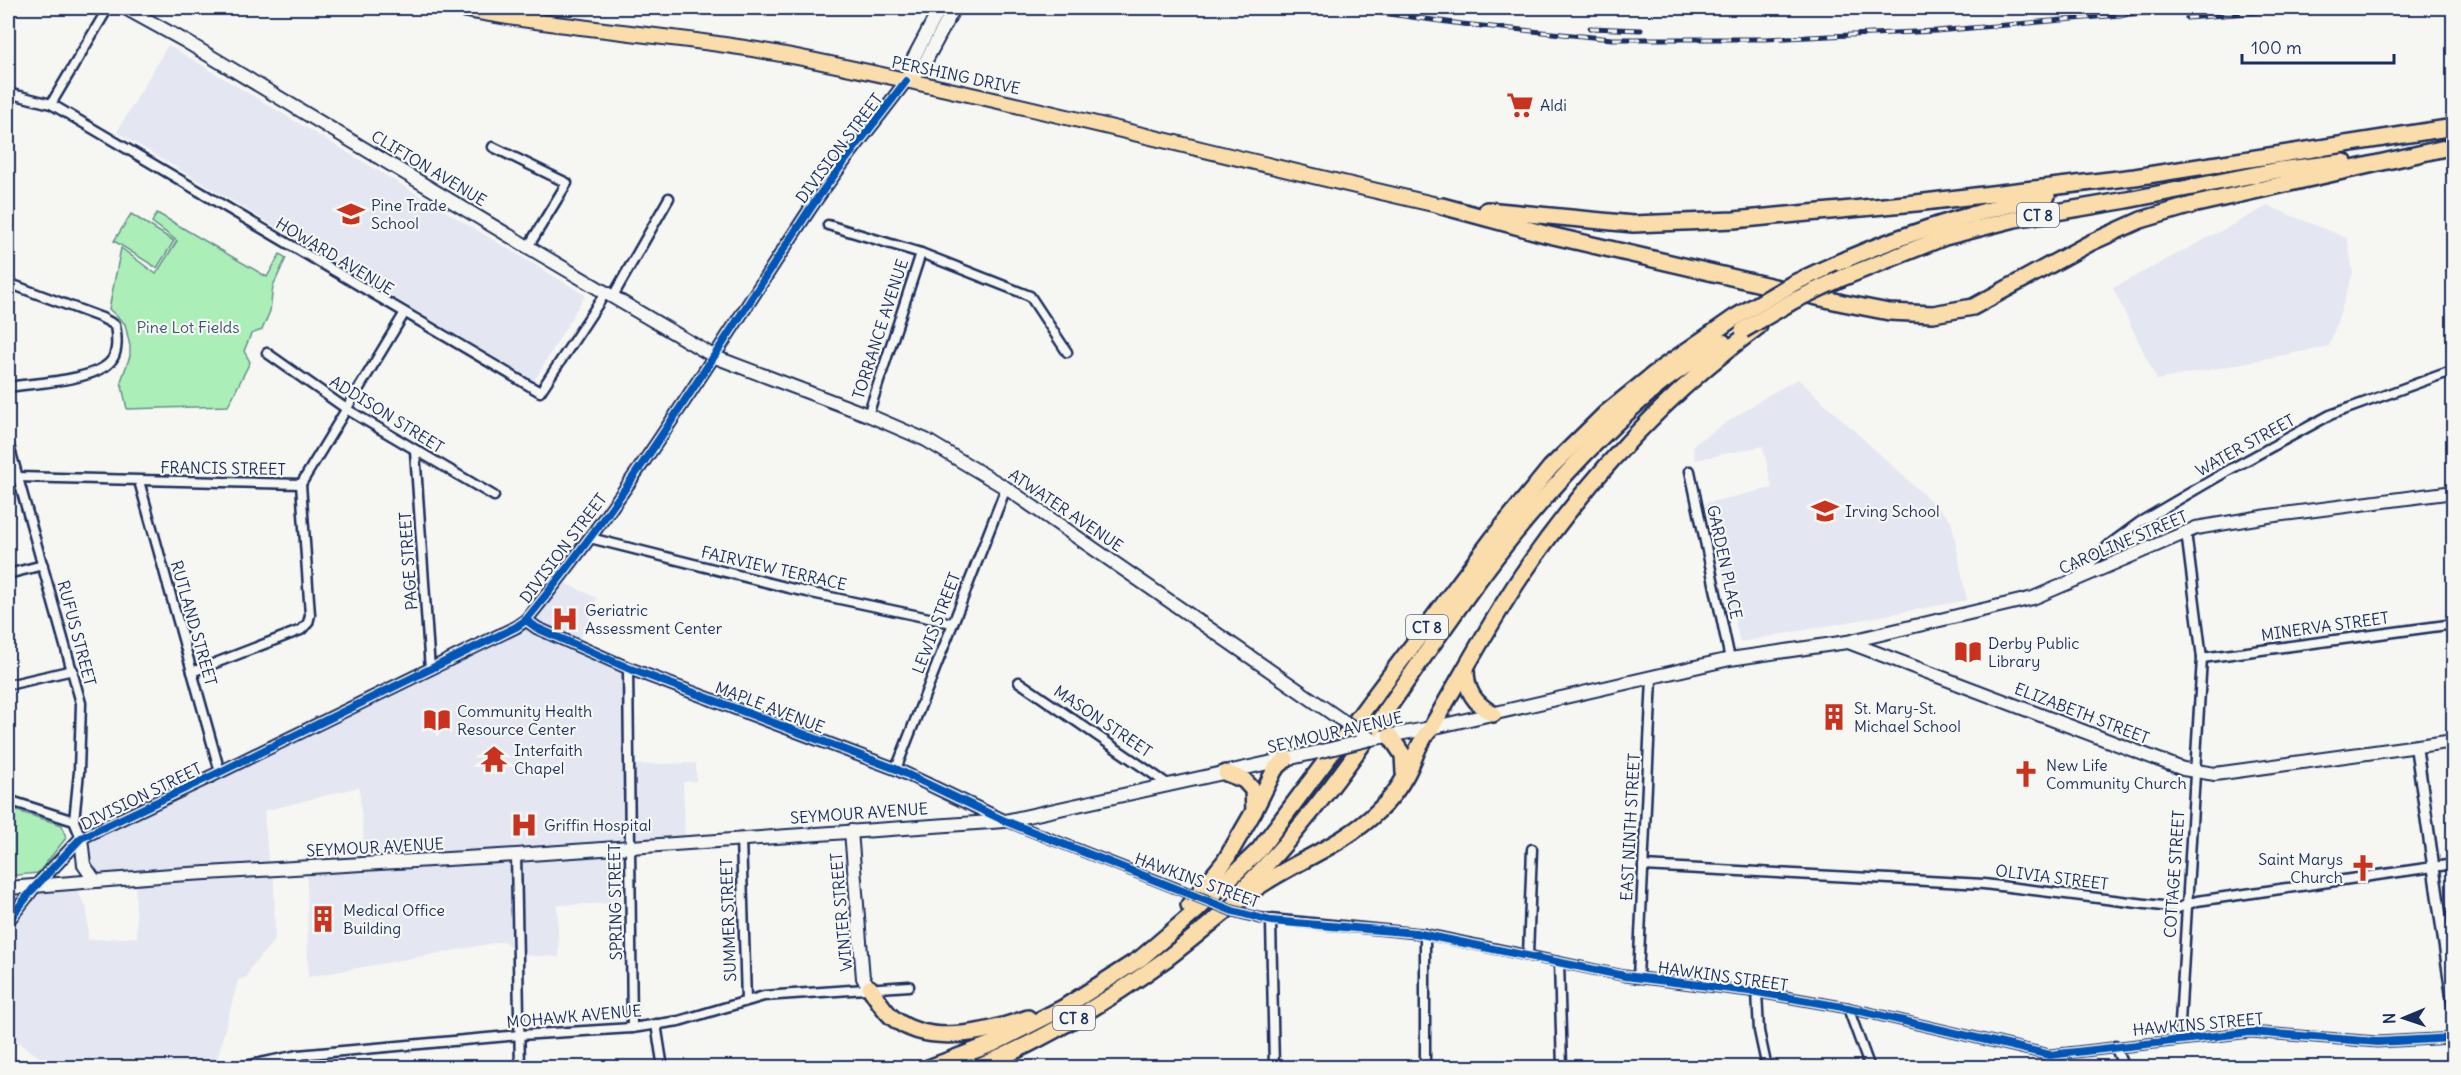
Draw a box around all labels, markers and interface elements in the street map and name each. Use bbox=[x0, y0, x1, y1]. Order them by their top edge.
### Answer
scale bar bbox=[2242, 27, 2394, 65]
text: 100 m bbox=[2251, 36, 2302, 59]
street label: PERSHING DRIVE bbox=[890, 52, 1022, 98]
street label: DIVISION STREET bbox=[791, 89, 887, 207]
supermarket icon: Aldi bbox=[1505, 90, 1535, 120]
place label: Aldi bbox=[1540, 95, 1567, 115]
street label: CLIFTON AVENUE bbox=[368, 126, 490, 210]
place label: Pine Trade School bbox=[371, 195, 447, 233]
school or university icon: Pine Trade School bbox=[336, 199, 366, 229]
road number: CT 8 bbox=[2017, 203, 2059, 227]
street label: HOWARD AVENUE bbox=[272, 213, 398, 299]
street label: TORRANCE AVENUE bbox=[848, 256, 912, 402]
park label: Pine Lot Fields bbox=[136, 317, 240, 337]
street label: ADDISON STREET bbox=[326, 371, 448, 457]
street label: WATER STREET bbox=[2192, 410, 2298, 480]
street label: FRANCIS STREET bbox=[160, 457, 286, 479]
street label: ATWATER AVENUE bbox=[1005, 464, 1127, 556]
street label: DIVISION STREET bbox=[515, 489, 611, 607]
school or university icon: Irving School bbox=[1810, 496, 1840, 526]
place label: Irving School bbox=[1845, 501, 1940, 521]
street label: GARDEN PLACE bbox=[1703, 503, 1747, 621]
street label: CAROLINE STREET bbox=[2056, 506, 2190, 578]
street label: PAGE STREET bbox=[395, 511, 421, 611]
street label: FAIRVIEW TERRACE bbox=[699, 542, 849, 594]
street label: RUTLAND STREET bbox=[167, 558, 221, 688]
street label: LEWIS STREET bbox=[908, 570, 964, 676]
street label: RUFUS STREET bbox=[53, 578, 101, 688]
place label: Geriatric Assessment Center bbox=[585, 600, 723, 638]
hospital icon: Geriatric Assessment Center bbox=[550, 604, 580, 634]
street label: MINERVA STREET bbox=[2260, 607, 2390, 645]
road number: CT 8 bbox=[1406, 615, 1448, 639]
place label: Derby Public Library bbox=[1988, 633, 2079, 671]
library icon: Derby Public Library bbox=[1953, 637, 1983, 667]
street label: MAPLE AVENUE bbox=[713, 677, 827, 737]
street label: ELIZABETH STREET bbox=[2012, 678, 2152, 748]
street label: MASON STREET bbox=[1050, 681, 1156, 761]
place label: St. Mary-St. Michael School bbox=[1854, 698, 1961, 736]
place label: Community Health Resource Center bbox=[457, 701, 592, 739]
building icon: St. Mary-St. Michael School bbox=[1819, 702, 1849, 732]
library icon: Community Health Resource Center bbox=[422, 705, 452, 735]
street label: SEYMOUR AVENUE bbox=[1265, 707, 1405, 757]
place label: Interfaith Chapel bbox=[514, 740, 583, 778]
temple icon: Interfaith Chapel bbox=[479, 744, 509, 774]
street label: EAST NINTH STREET bbox=[1616, 753, 1644, 901]
place label: New Life Community Church bbox=[2046, 755, 2187, 793]
street label: DIVISION STREET bbox=[77, 758, 205, 834]
church icon: New Life Community Church bbox=[2011, 759, 2041, 789]
street label: SEYMOUR AVENUE bbox=[789, 798, 929, 828]
hospital icon: Griffin Hospital bbox=[509, 810, 539, 840]
street label: COTTAGE STREET bbox=[2160, 810, 2188, 938]
place label: Griffin Hospital bbox=[544, 815, 651, 835]
street label: SEYMOUR AVENUE bbox=[306, 833, 444, 861]
street label: SPRING STREET bbox=[604, 844, 626, 960]
street label: HAWKINS STREET bbox=[1132, 848, 1262, 912]
place label: Saint Marys Church bbox=[2258, 849, 2343, 887]
street label: WINTER STREET bbox=[826, 852, 856, 972]
church icon: Saint Marys Church bbox=[2348, 853, 2378, 883]
street label: SUMMER STREET bbox=[716, 858, 740, 982]
street label: OLIVIA STREET bbox=[1994, 860, 2110, 894]
place label: Medical Office Building bbox=[343, 900, 445, 938]
building icon: Medical Office Building bbox=[308, 904, 338, 934]
street label: HAWKINS STREET bbox=[1657, 957, 1789, 995]
north arrow bbox=[2374, 988, 2434, 1048]
street label: MOHAWK AVENUE bbox=[506, 1000, 642, 1032]
road number: CT 8 bbox=[1053, 1006, 1095, 1030]
street label: HAWKINS STREET bbox=[2132, 1008, 2264, 1040]
text: N bbox=[2379, 1013, 2399, 1024]

